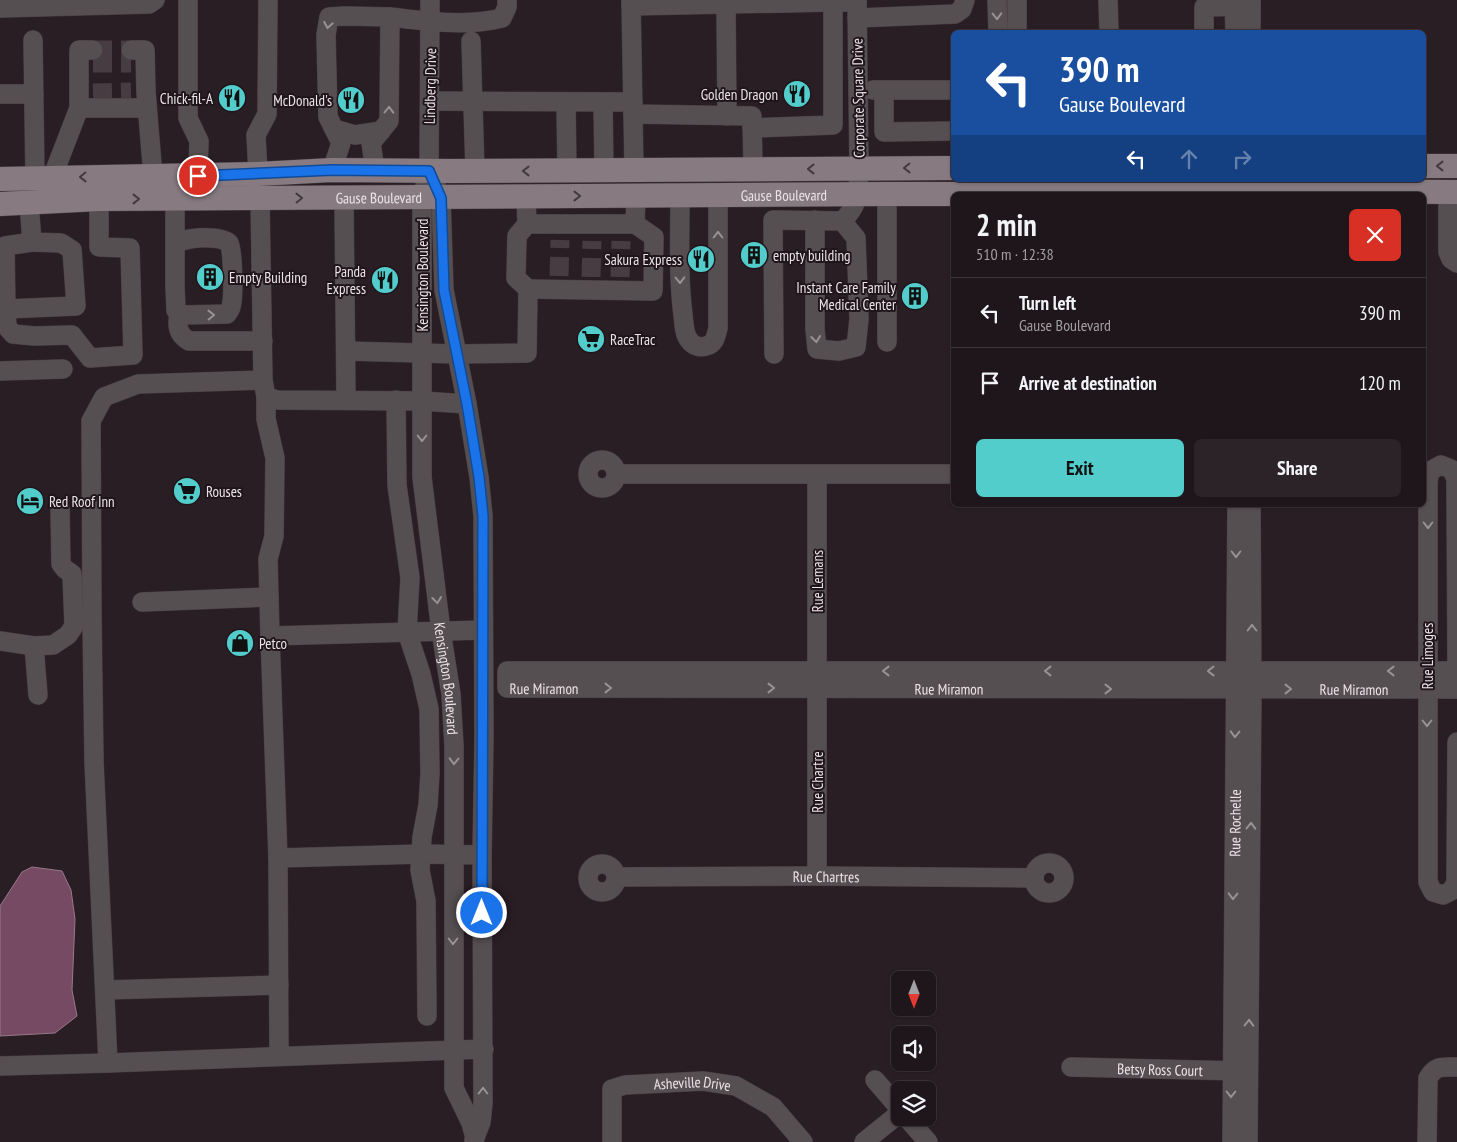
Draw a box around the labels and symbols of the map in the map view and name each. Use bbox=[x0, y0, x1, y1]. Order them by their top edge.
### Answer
one-way arrow bbox=[992, 13, 1002, 21]
one-way arrow bbox=[323, 21, 333, 30]
street label: Corporate Square Drive bbox=[847, 38, 869, 158]
street label: Lindberg Drive bbox=[420, 48, 440, 124]
restaurant icon: Golden Dragon bbox=[782, 79, 812, 109]
restaurant icon: Chick-fil-A bbox=[217, 83, 247, 113]
restaurant icon: McDonald's bbox=[336, 85, 366, 115]
place label: Golden Dragon bbox=[701, 85, 778, 104]
place label: Chick-fil-A bbox=[160, 89, 214, 108]
place label: McDonald's bbox=[273, 91, 332, 110]
one-way arrow bbox=[384, 106, 394, 114]
pin bbox=[177, 155, 219, 197]
one-way arrow bbox=[1436, 161, 1444, 171]
one-way arrow bbox=[902, 163, 910, 173]
one-way arrow bbox=[806, 164, 814, 174]
one-way arrow bbox=[521, 166, 529, 176]
one-way arrow bbox=[79, 172, 87, 183]
street label: Gause Boulevard bbox=[741, 185, 827, 204]
street label: Gause Boulevard bbox=[336, 187, 422, 207]
one-way arrow bbox=[574, 191, 582, 201]
one-way arrow bbox=[295, 193, 303, 203]
one-way arrow bbox=[132, 194, 140, 204]
street label: Kensington Boulevard bbox=[413, 218, 432, 332]
one-way arrow bbox=[713, 231, 723, 238]
building icon: empty building bbox=[739, 240, 769, 270]
restaurant icon: Sakura Express bbox=[686, 244, 716, 274]
place label: empty building bbox=[773, 246, 851, 265]
place label: Sakura Express bbox=[604, 250, 682, 269]
building icon: Empty Building bbox=[195, 262, 225, 292]
place label: Panda Express bbox=[326, 262, 366, 298]
restaurant icon: Panda Express bbox=[370, 265, 400, 295]
place label: Empty Building bbox=[229, 268, 307, 287]
one-way arrow bbox=[675, 276, 685, 284]
place label: Instant Care Family Medical Center bbox=[796, 278, 897, 314]
building icon: Instant Care Family Medical Center bbox=[900, 281, 930, 311]
one-way arrow bbox=[208, 310, 216, 320]
supermarket icon: RaceTrac bbox=[576, 324, 606, 354]
place label: RaceTrac bbox=[610, 330, 656, 349]
one-way arrow bbox=[810, 335, 821, 343]
one-way arrow bbox=[417, 434, 427, 442]
supermarket icon: Rouses bbox=[172, 476, 202, 506]
place label: Rouses bbox=[206, 482, 242, 501]
hotel icon: Red Roof Inn bbox=[15, 486, 45, 516]
place label: Red Roof Inn bbox=[49, 492, 115, 511]
one-way arrow bbox=[1423, 522, 1433, 530]
street label: Rue Lemans bbox=[808, 550, 827, 612]
one-way arrow bbox=[1231, 550, 1241, 558]
one-way arrow bbox=[431, 596, 442, 604]
street label: Kensington Boulevard bbox=[430, 621, 463, 735]
street label: Rue Limoges bbox=[1418, 623, 1437, 689]
one-way arrow bbox=[1247, 624, 1257, 632]
shop icon: Petco bbox=[225, 628, 255, 658]
place label: Petco bbox=[259, 634, 287, 653]
one-way arrow bbox=[882, 666, 890, 676]
one-way arrow bbox=[1044, 666, 1052, 676]
one-way arrow bbox=[1207, 666, 1214, 676]
one-way arrow bbox=[1387, 666, 1394, 676]
street label: Rue Miramon bbox=[510, 679, 578, 698]
street label: Rue Miramon bbox=[915, 679, 983, 698]
street label: Rue Miramon bbox=[1320, 679, 1388, 698]
one-way arrow bbox=[604, 683, 612, 693]
one-way arrow bbox=[767, 683, 775, 693]
one-way arrow bbox=[1104, 684, 1112, 694]
one-way arrow bbox=[1284, 684, 1292, 694]
one-way arrow bbox=[1422, 720, 1432, 727]
one-way arrow bbox=[1230, 730, 1240, 738]
street label: Rue Chartre bbox=[808, 751, 827, 813]
one-way arrow bbox=[449, 758, 459, 765]
street label: Rue Rochelle bbox=[1225, 789, 1244, 857]
one-way arrow bbox=[1246, 822, 1256, 830]
street label: Rue Chartres bbox=[793, 866, 859, 886]
position arrow bbox=[455, 886, 507, 938]
one-way arrow bbox=[1228, 892, 1238, 900]
one-way arrow bbox=[448, 938, 458, 945]
north arrow bbox=[891, 971, 936, 1016]
one-way arrow bbox=[1244, 1019, 1254, 1027]
street label: Betsy Ross Court bbox=[1117, 1059, 1203, 1080]
street label: Asheville Drive bbox=[653, 1071, 732, 1095]
one-way arrow bbox=[478, 1086, 488, 1094]
one-way arrow bbox=[1226, 1090, 1236, 1098]

